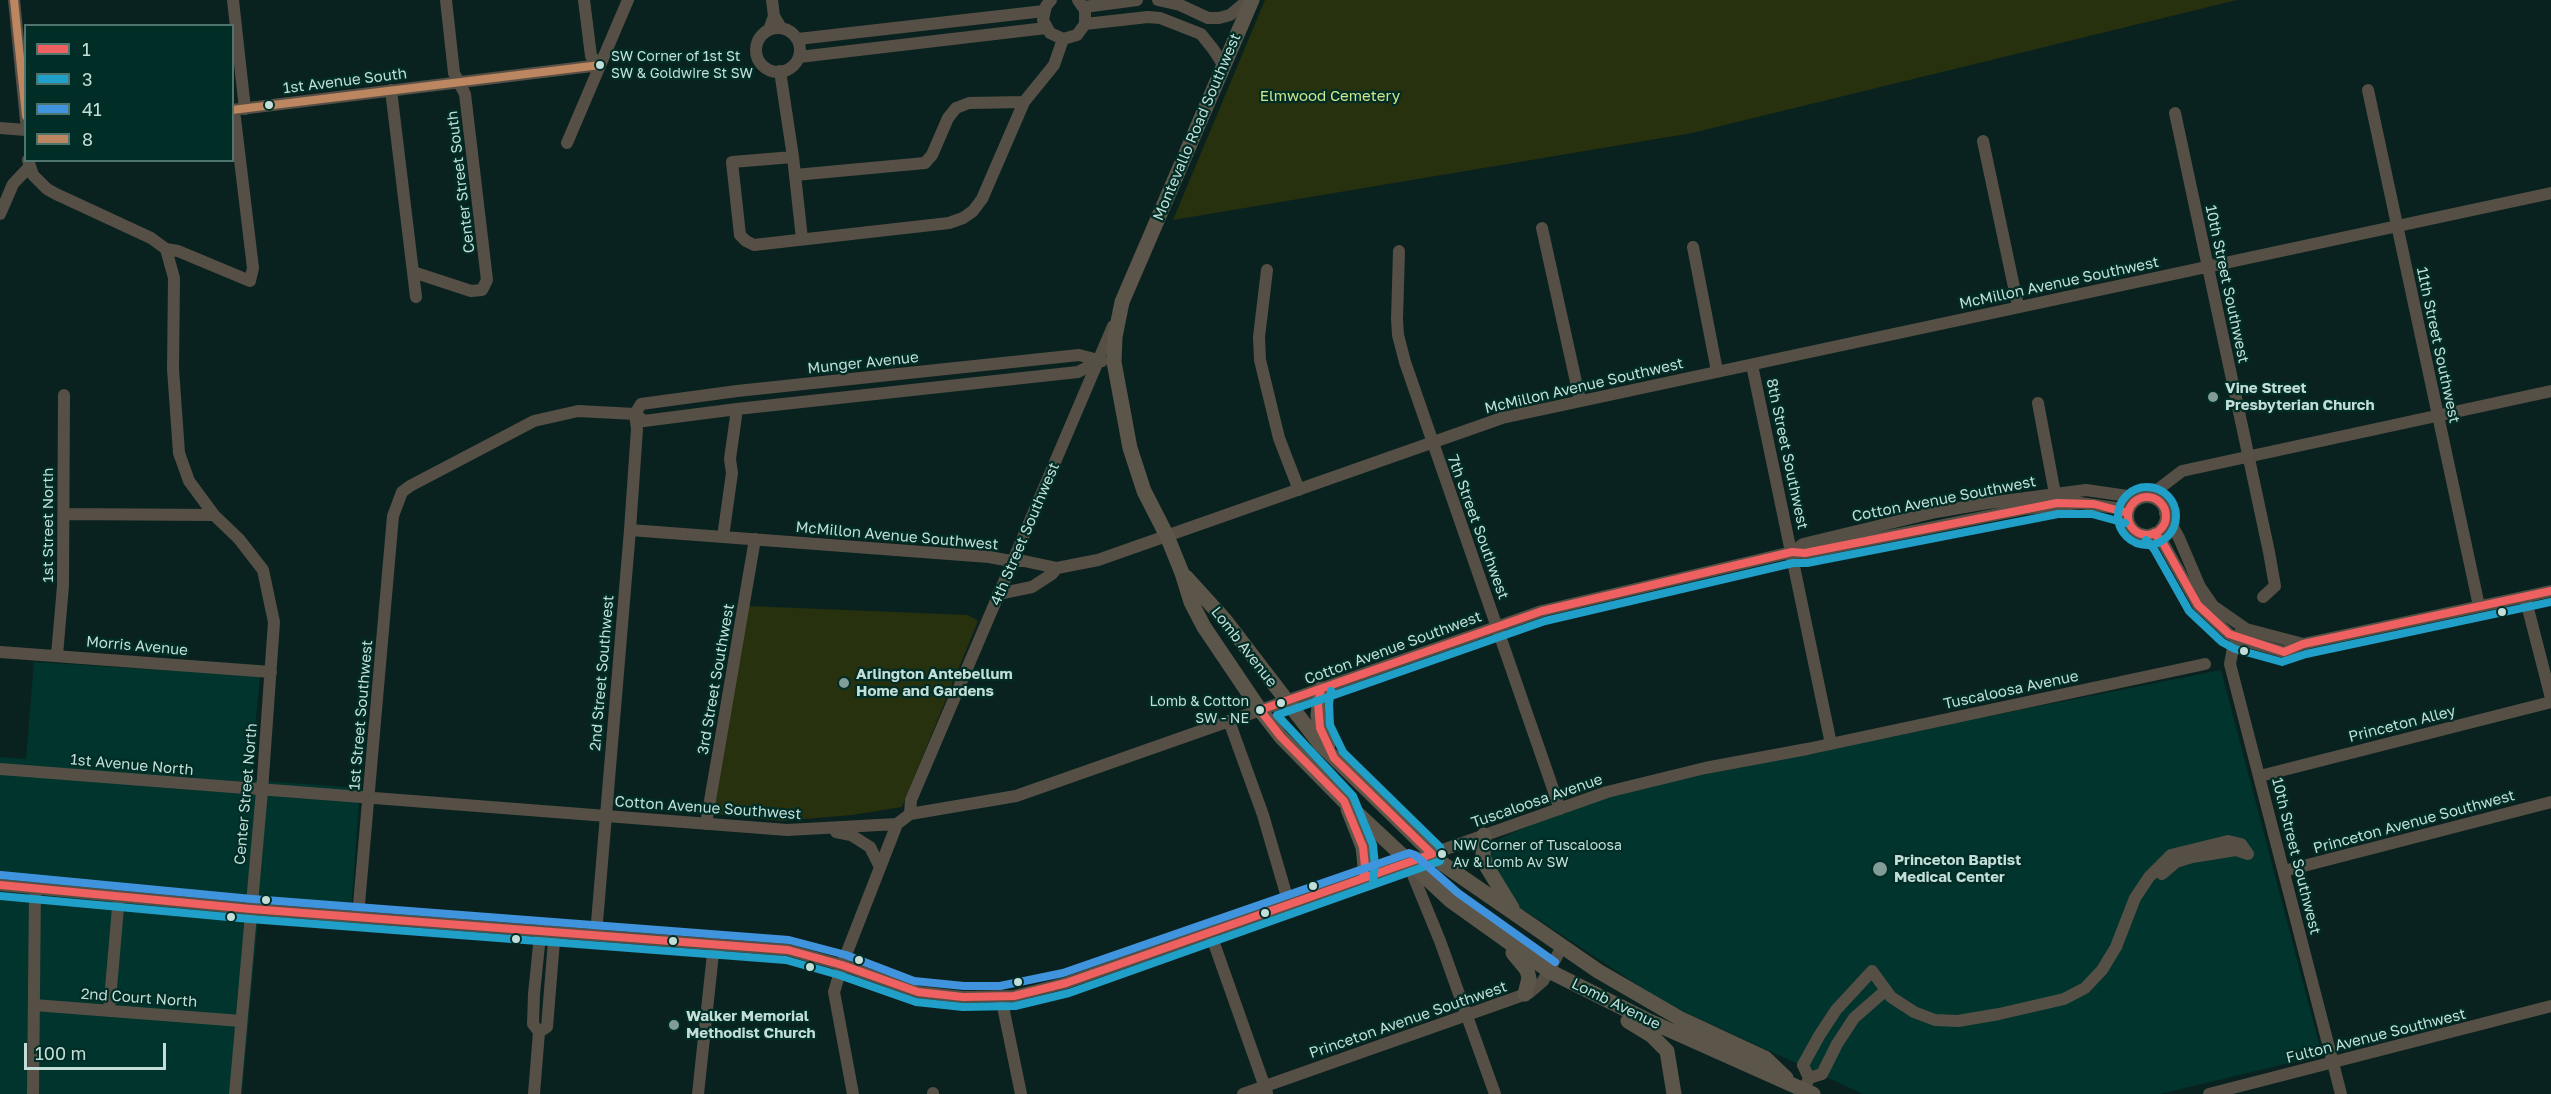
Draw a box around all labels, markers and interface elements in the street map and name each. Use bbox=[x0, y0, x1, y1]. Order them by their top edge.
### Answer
legend bbox=[24, 24, 234, 162]
street label: Montevallo Road Southwest bbox=[1149, 31, 1245, 223]
text: 1 bbox=[82, 38, 91, 60]
place label: SW Corner of 1st St SW & Goldwire St SW bbox=[611, 49, 753, 82]
marker: SW Corner of 1st St SW & Goldwire St SW bbox=[594, 59, 606, 71]
street label: 1st Avenue South bbox=[282, 64, 408, 98]
text: 3 bbox=[82, 68, 93, 90]
park label: Elmwood Cemetery bbox=[1260, 87, 1400, 105]
text: 41 bbox=[82, 98, 102, 120]
unlabelled marker bbox=[263, 99, 275, 111]
street label: Center Street South bbox=[443, 110, 479, 254]
text: 8 bbox=[82, 128, 93, 150]
street label: 10th Street Southwest bbox=[2201, 203, 2253, 365]
street label: McMillon Avenue Southwest bbox=[1958, 253, 2160, 313]
street label: 11th Street Southwest bbox=[2413, 265, 2463, 425]
street label: Munger Avenue bbox=[807, 348, 919, 378]
street label: McMillon Avenue Southwest bbox=[1483, 354, 1685, 418]
street label: 8th Street Southwest bbox=[1762, 377, 1812, 531]
place label: Vine Street Presbyterian Church bbox=[2225, 379, 2374, 414]
marker: Vine Street Presbyterian Church bbox=[2206, 390, 2220, 404]
street label: 7th Street Southwest bbox=[1443, 452, 1513, 602]
street label: 4th Street Southwest bbox=[987, 460, 1063, 608]
street label: 1st Street North bbox=[39, 468, 57, 582]
street label: Cotton Avenue Southwest bbox=[1850, 472, 2038, 526]
street label: McMillon Avenue Southwest bbox=[795, 518, 999, 554]
street label: 2nd Street Southwest bbox=[586, 594, 618, 752]
street label: 3rd Street Southwest bbox=[694, 602, 738, 756]
street label: Lomb Avenue bbox=[1207, 603, 1281, 691]
unlabelled marker bbox=[2496, 606, 2508, 618]
street label: Cotton Avenue Southwest bbox=[1302, 608, 1484, 688]
street label: Morris Avenue bbox=[85, 633, 189, 659]
street label: 1st Street Southwest bbox=[345, 639, 377, 791]
unlabelled marker bbox=[2238, 645, 2250, 657]
place label: Arlington Antebellum Home and Gardens bbox=[856, 665, 1013, 700]
street label: Tuscaloosa Avenue bbox=[1942, 667, 2080, 713]
marker: Arlington Antebellum Home and Gardens bbox=[837, 676, 851, 690]
place label: Lomb & Cotton SW - NE bbox=[1149, 694, 1249, 726]
unlabelled marker bbox=[1275, 697, 1287, 709]
street label: Princeton Alley bbox=[2347, 702, 2457, 746]
marker: Lomb & Cotton SW - NE bbox=[1254, 704, 1266, 716]
street label: Center Street North bbox=[231, 722, 261, 866]
street label: 1st Avenue North bbox=[70, 751, 194, 779]
street label: Tuscaloosa Avenue bbox=[1469, 770, 1605, 832]
street label: 10th Street Southwest bbox=[2268, 776, 2324, 936]
street label: Princeton Avenue Southwest bbox=[2311, 786, 2517, 858]
street label: Cotton Avenue Southwest bbox=[614, 792, 802, 824]
place label: NW Corner of Tuscaloosa Av & Lomb Av SW bbox=[1453, 838, 1622, 870]
marker: NW Corner of Tuscaloosa Av & Lomb Av SW bbox=[1436, 848, 1448, 860]
place label: Princeton Baptist Medical Center bbox=[1894, 851, 2021, 886]
marker: Princeton Baptist Medical Center bbox=[1871, 860, 1889, 878]
unlabelled marker bbox=[1307, 880, 1319, 892]
unlabelled marker bbox=[260, 894, 272, 906]
unlabelled marker bbox=[1259, 907, 1271, 919]
unlabelled marker bbox=[225, 911, 237, 923]
unlabelled marker bbox=[510, 933, 522, 945]
unlabelled marker bbox=[667, 935, 679, 947]
unlabelled marker bbox=[853, 954, 865, 966]
unlabelled marker bbox=[804, 961, 816, 973]
street label: Lomb Avenue bbox=[1569, 975, 1663, 1033]
unlabelled marker bbox=[1012, 976, 1024, 988]
street label: Princeton Avenue Southwest bbox=[1307, 978, 1509, 1062]
street label: 2nd Court North bbox=[80, 985, 198, 1011]
street label: Fulton Avenue Southwest bbox=[2284, 1005, 2468, 1067]
place label: Walker Memorial Methodist Church bbox=[686, 1007, 816, 1042]
marker: Walker Memorial Methodist Church bbox=[667, 1018, 681, 1032]
scale bar bbox=[27, 1031, 170, 1069]
text: 100 m bbox=[35, 1042, 86, 1064]

